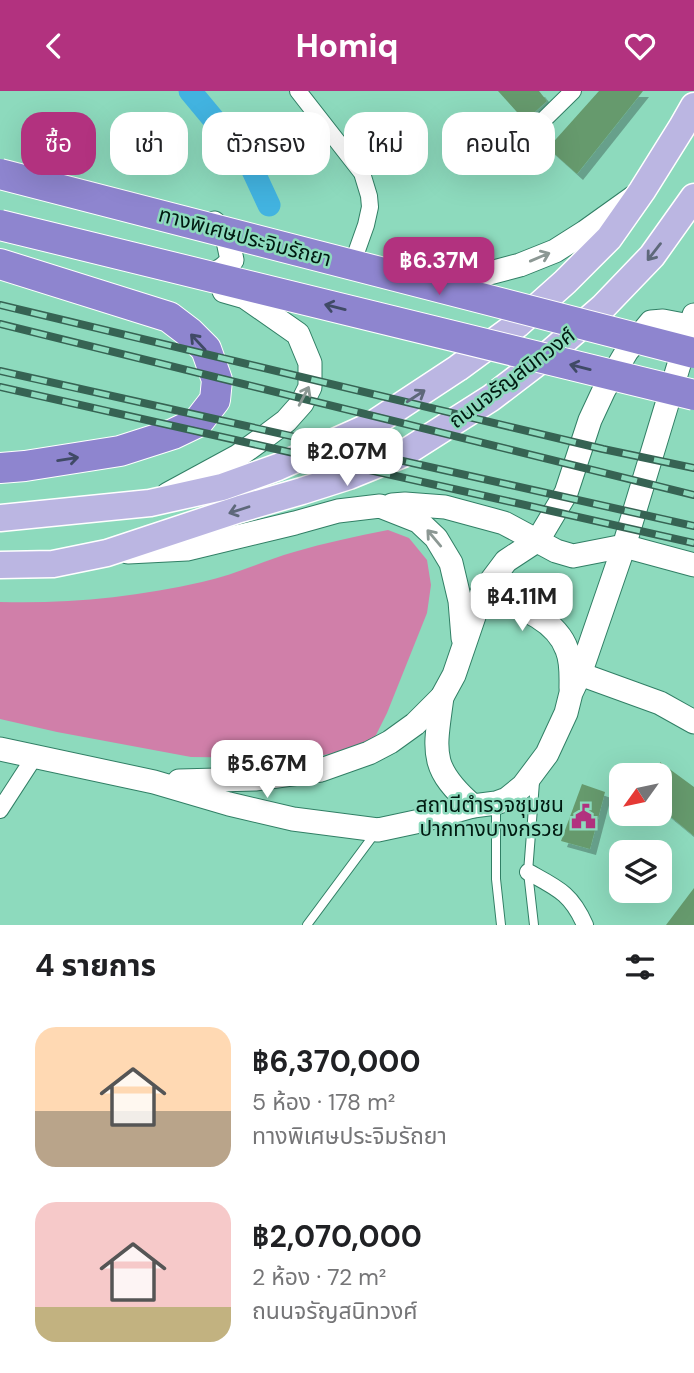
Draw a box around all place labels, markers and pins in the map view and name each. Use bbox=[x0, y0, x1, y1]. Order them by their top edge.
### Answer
pin: ฿6.37M bbox=[382, 237, 496, 297]
pin: ฿2.07M bbox=[290, 429, 404, 488]
pin: ฿4.11M bbox=[465, 573, 579, 633]
pin: ฿5.67M bbox=[210, 741, 324, 800]
place label: สถานีตำรวจชุมชน ปากทางบางกรวย bbox=[415, 791, 564, 843]
public building icon: สถานีตำรวจชุมชน ปากทางบางกรวย bbox=[570, 803, 598, 831]

